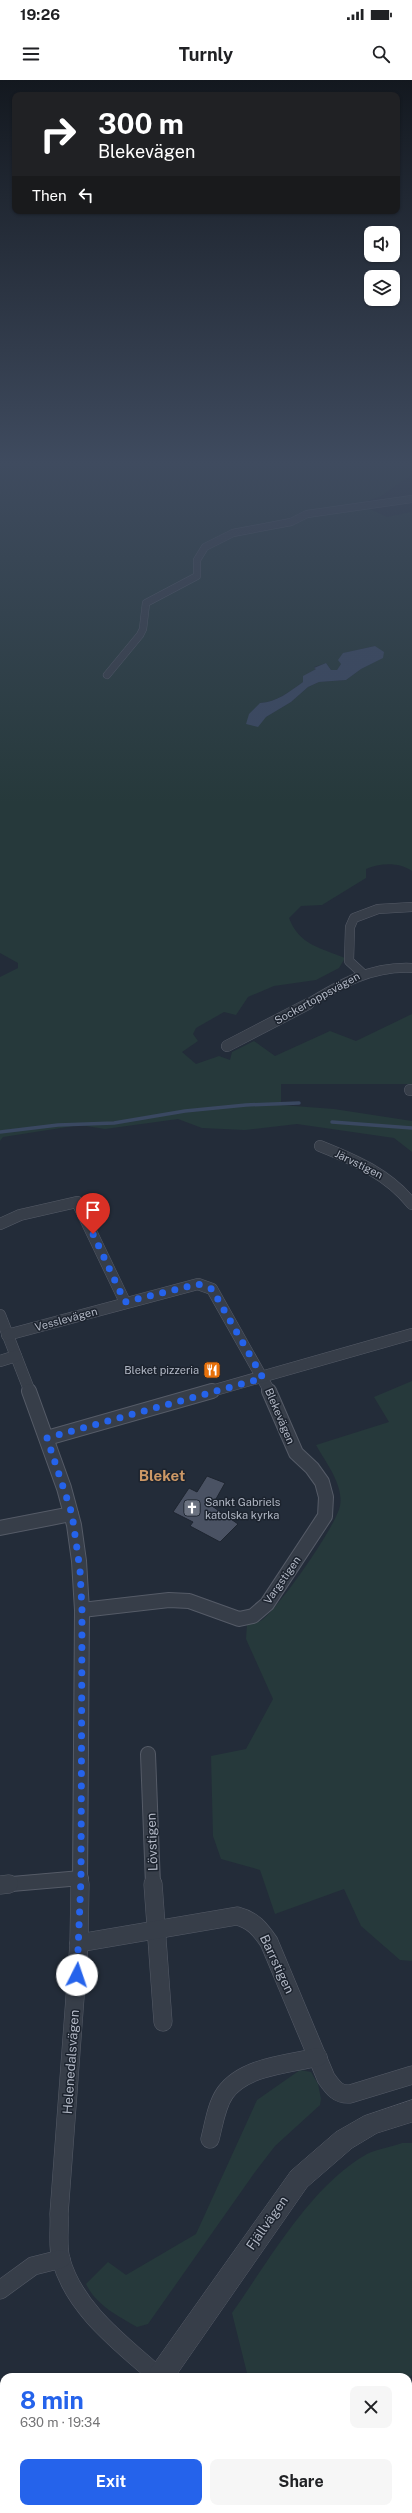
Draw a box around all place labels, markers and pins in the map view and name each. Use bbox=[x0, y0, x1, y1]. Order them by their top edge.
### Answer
pin bbox=[76, 1193, 110, 1234]
restaurant icon: Bleket pizzeria bbox=[202, 1360, 222, 1380]
place label: Bleket pizzeria bbox=[124, 1364, 199, 1376]
place label: Sankt Gabriels katolska kyrka bbox=[205, 1496, 281, 1521]
church icon: Sankt Gabriels katolska kyrka bbox=[182, 1498, 202, 1518]

